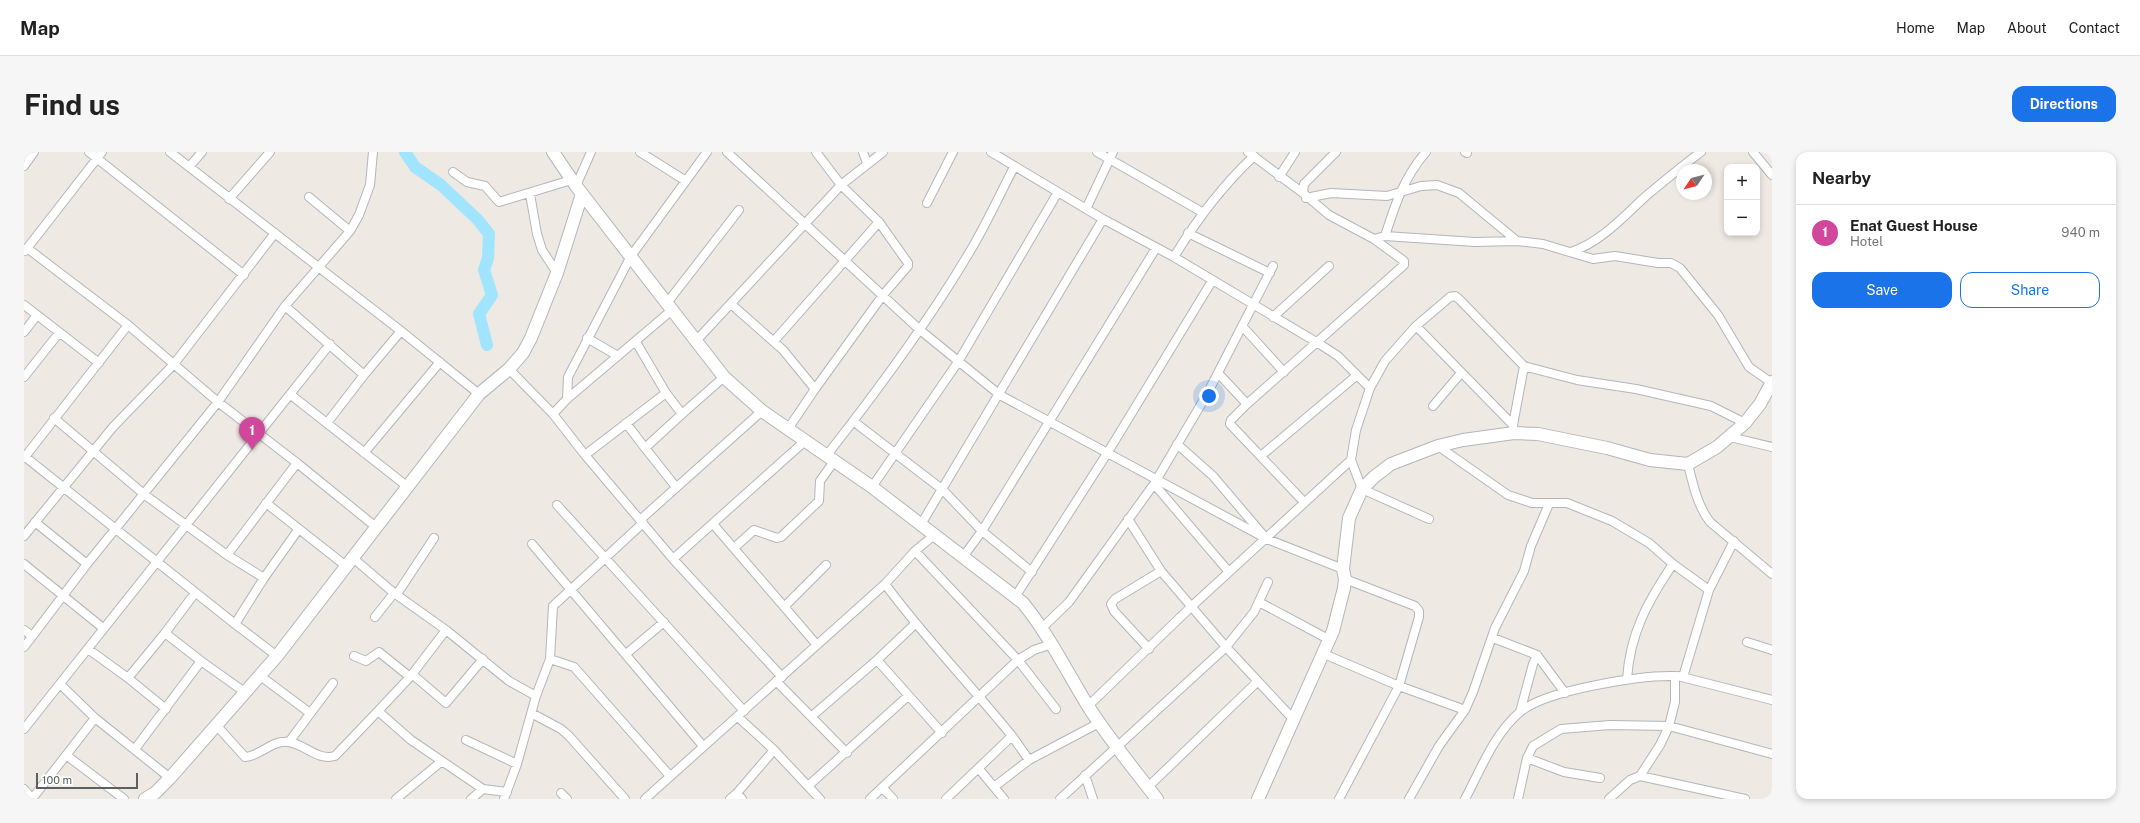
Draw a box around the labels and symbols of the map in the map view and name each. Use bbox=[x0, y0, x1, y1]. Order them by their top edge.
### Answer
north arrow bbox=[1676, 164, 1712, 200]
your location bbox=[1199, 386, 1219, 406]
pin: 1 bbox=[239, 417, 265, 450]
scale bar bbox=[36, 771, 138, 790]

